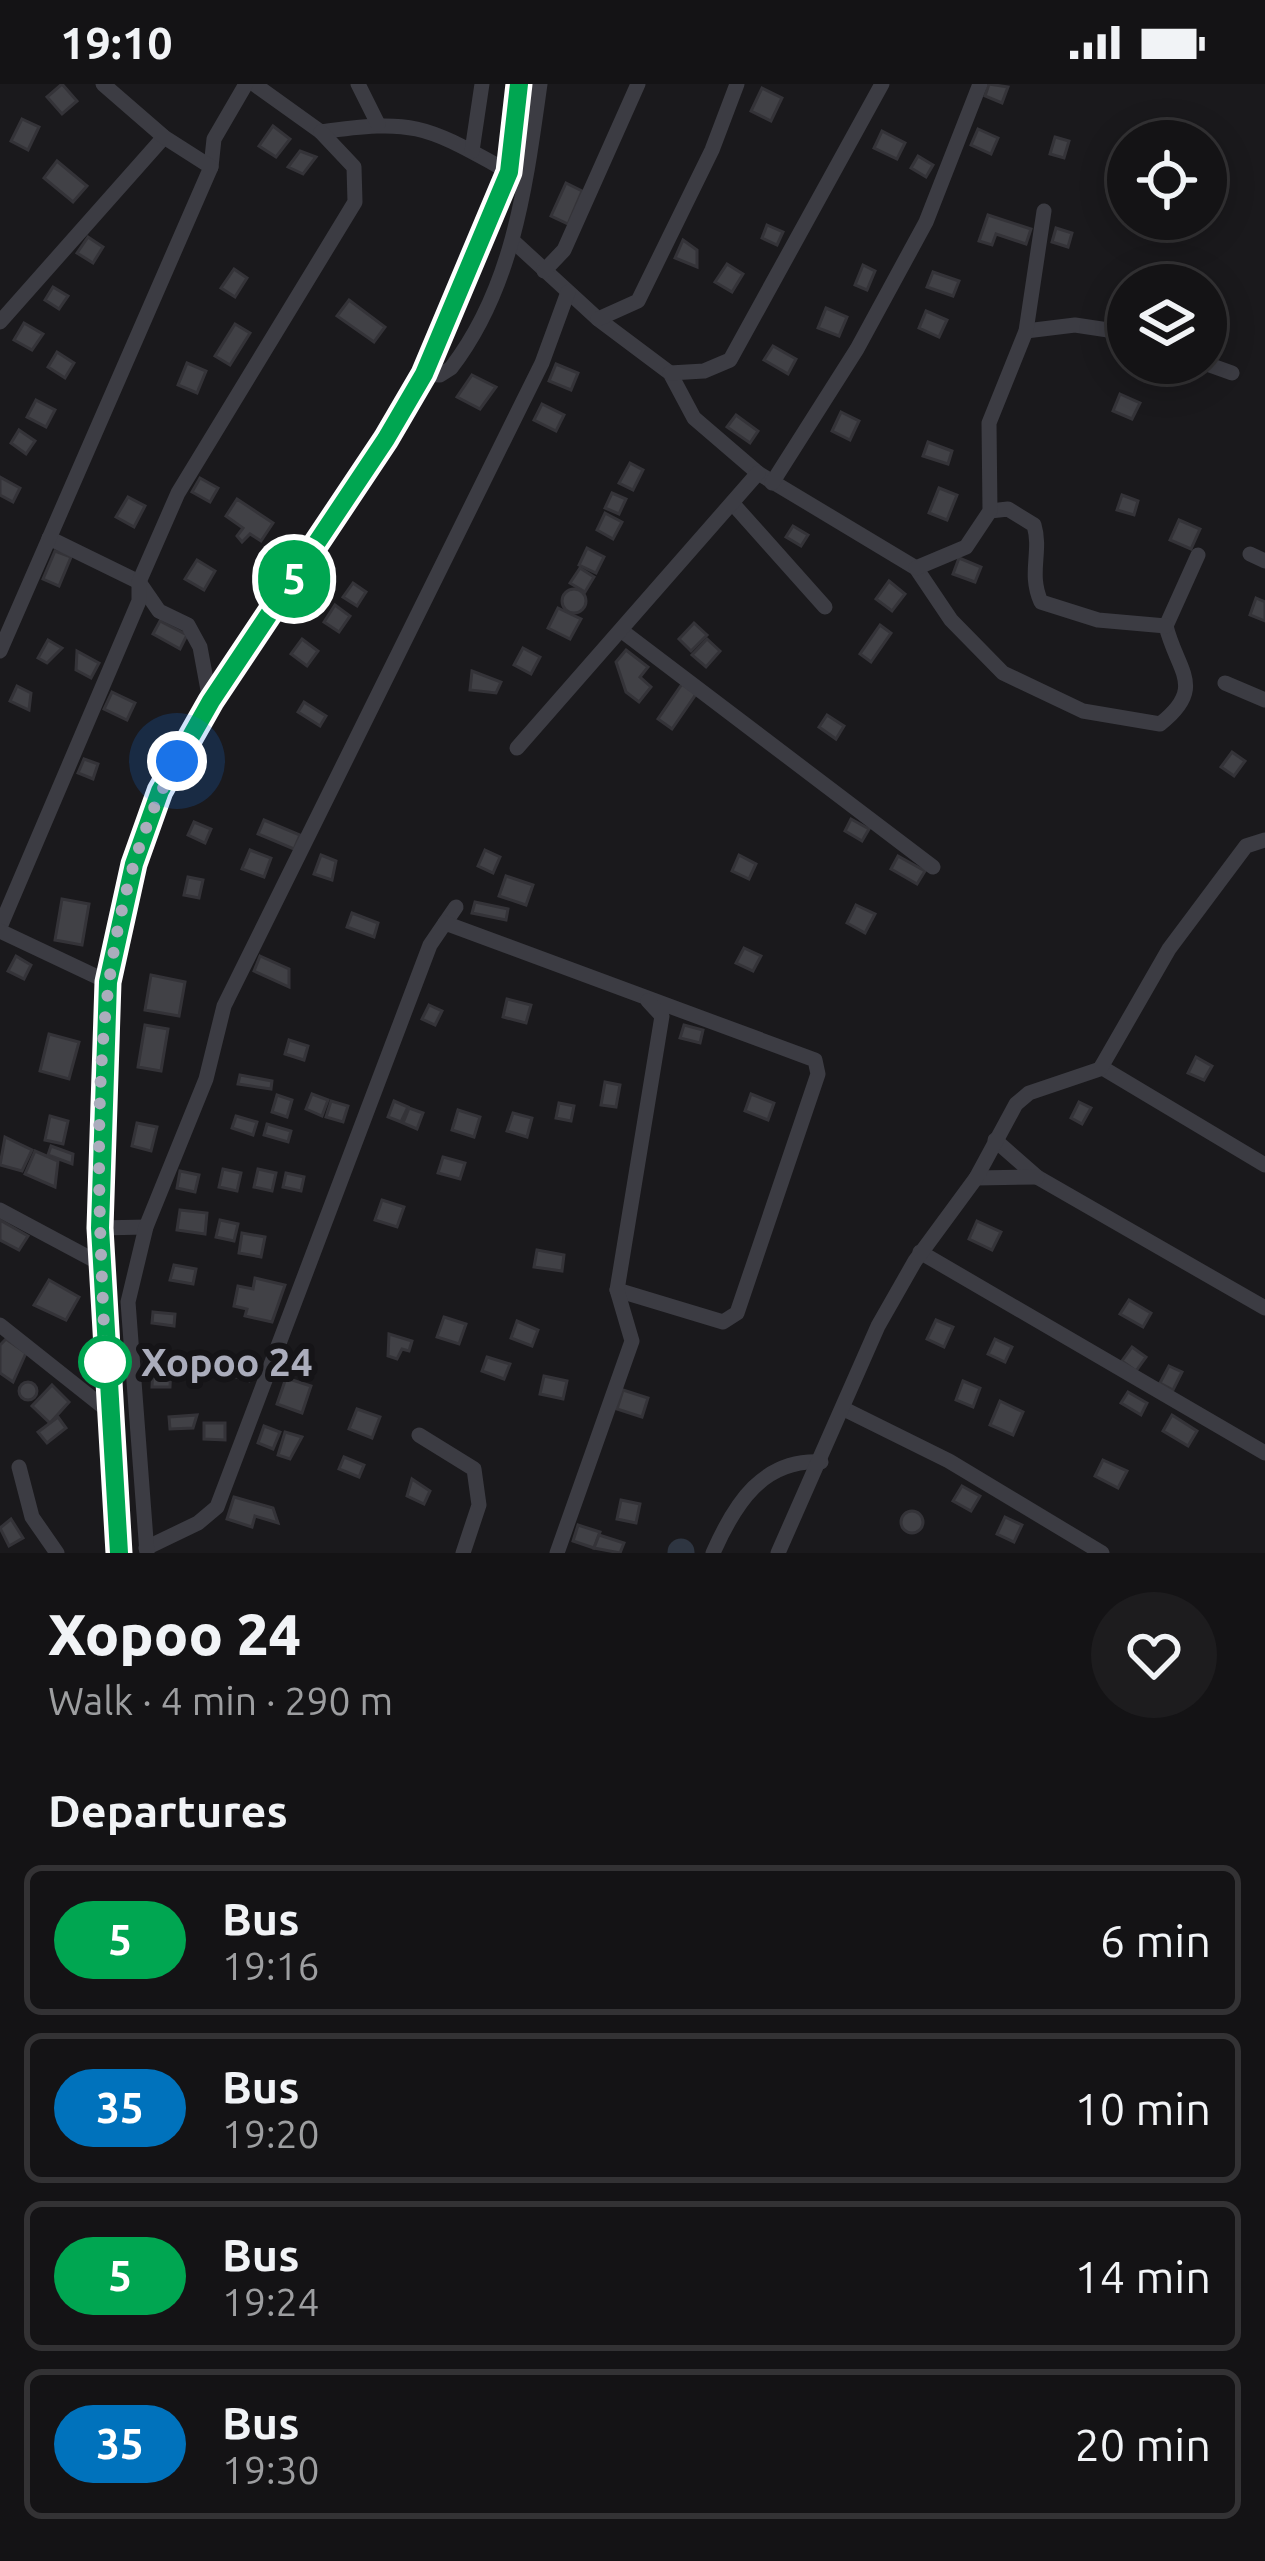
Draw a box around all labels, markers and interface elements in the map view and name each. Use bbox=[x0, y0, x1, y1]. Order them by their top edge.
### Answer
text: 19:10 bbox=[60, 17, 173, 68]
map controls bbox=[1107, 120, 1227, 384]
button: locate bbox=[1107, 120, 1227, 240]
button: layers bbox=[1107, 264, 1227, 384]
line badge: 5 bbox=[255, 540, 333, 618]
text: 5 bbox=[282, 555, 306, 602]
your location bbox=[147, 731, 207, 791]
marker: Хороо 24 bbox=[80, 1337, 130, 1387]
place label: Хороо 24 bbox=[141, 1340, 313, 1383]
button: heart bbox=[1091, 1592, 1217, 1718]
text: Хороо 24 bbox=[48, 1602, 301, 1666]
text: Walk · 4 min · 290 m bbox=[48, 1679, 393, 1722]
text: Departures bbox=[48, 1785, 288, 1836]
text: Bus bbox=[222, 1893, 299, 1944]
text: 6 min bbox=[1100, 1915, 1211, 1966]
text: 5 bbox=[108, 1916, 132, 1963]
text: 19:16 bbox=[222, 1944, 320, 1987]
text: Bus bbox=[222, 2061, 299, 2112]
text: 10 min bbox=[1074, 2083, 1211, 2134]
text: 35 bbox=[96, 2084, 144, 2131]
text: 19:20 bbox=[222, 2112, 320, 2155]
text: Bus bbox=[222, 2229, 299, 2280]
text: 14 min bbox=[1074, 2251, 1211, 2302]
text: 5 bbox=[108, 2252, 132, 2299]
text: 19:24 bbox=[222, 2280, 320, 2323]
text: Bus bbox=[222, 2397, 299, 2448]
text: 20 min bbox=[1074, 2419, 1211, 2470]
text: 35 bbox=[96, 2420, 144, 2467]
text: 19:30 bbox=[222, 2448, 320, 2491]

